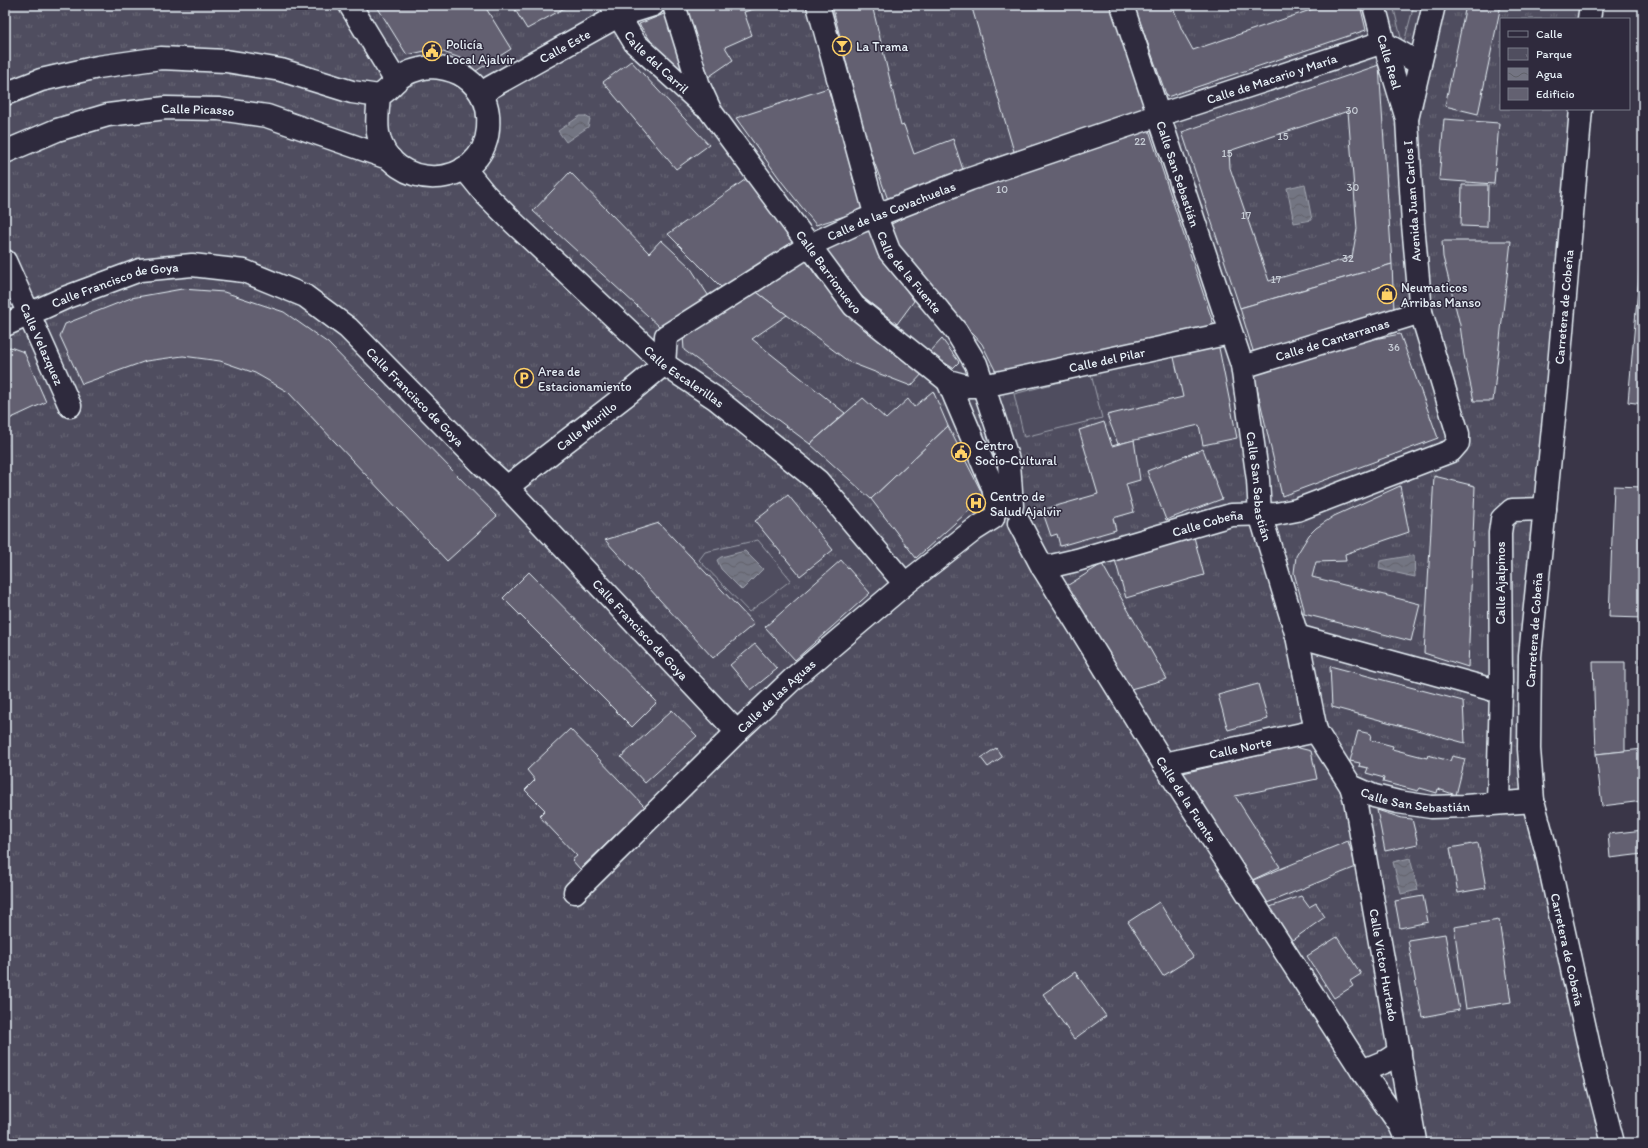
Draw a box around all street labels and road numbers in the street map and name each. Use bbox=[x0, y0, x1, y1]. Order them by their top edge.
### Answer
street label: Calle Este bbox=[537, 26, 593, 66]
street label: Calle del Carril bbox=[622, 28, 692, 96]
street label: Calle Real bbox=[1375, 33, 1405, 91]
street label: Calle de Macario y María bbox=[1205, 50, 1339, 107]
street label: Calle Picasso bbox=[160, 100, 236, 119]
street label: Calle San Sebastián bbox=[1154, 119, 1203, 229]
street label: Avenida Juan Carlos I bbox=[1400, 140, 1424, 262]
street label: Calle de las Covachuelas bbox=[825, 178, 958, 244]
street label: Calle Barrionuevo bbox=[793, 227, 865, 317]
street label: Calle de la Fuente bbox=[875, 229, 945, 316]
street label: Carretera de Cobeña bbox=[1552, 248, 1577, 365]
street label: Calle Francisco de Goya bbox=[49, 259, 180, 311]
street label: Calle Velazquez bbox=[17, 301, 67, 387]
street label: Calle de Cantarranas bbox=[1273, 315, 1391, 364]
street label: Calle Escalerillas bbox=[641, 342, 728, 410]
street label: Calle Francisco de Goya bbox=[363, 344, 468, 449]
street label: Calle del Pilar bbox=[1067, 344, 1147, 375]
street label: Calle Murillo bbox=[553, 398, 619, 454]
street label: Calle San Sebastián bbox=[1244, 430, 1275, 543]
street label: Calle Cobeña bbox=[1170, 507, 1244, 539]
street label: Calle Ajalpinos bbox=[1493, 541, 1508, 625]
street label: Carretera de Cobeña bbox=[1523, 571, 1546, 688]
street label: Calle Francisco de Goya bbox=[590, 576, 692, 683]
street label: Calle de las Aguas bbox=[734, 655, 819, 736]
street label: Calle Norte bbox=[1208, 733, 1273, 761]
street label: Calle de la Fuente bbox=[1153, 753, 1220, 845]
street label: Calle San Sebastián bbox=[1358, 784, 1471, 815]
street label: Carretera de Cobeña bbox=[1548, 891, 1587, 1008]
street label: Calle Víctor Hurtado bbox=[1367, 907, 1401, 1023]

